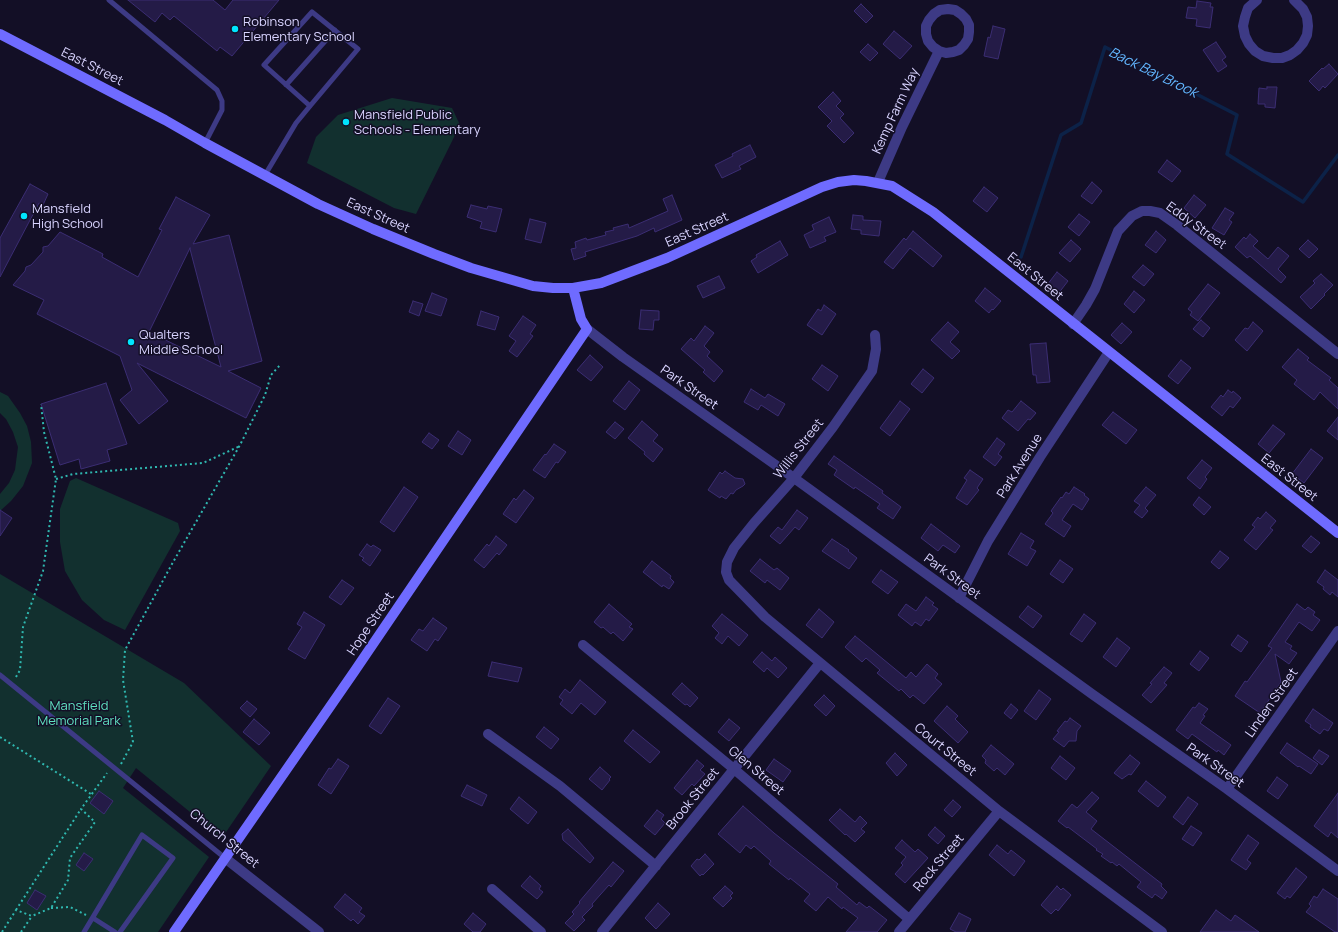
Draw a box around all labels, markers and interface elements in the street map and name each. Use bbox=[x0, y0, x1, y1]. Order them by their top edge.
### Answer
place label: Robinson Elementary School bbox=[243, 14, 355, 45]
marker: Robinson Elementary School bbox=[230, 24, 240, 34]
water label: Back Bay Brook bbox=[1106, 44, 1200, 102]
street label: East Street bbox=[58, 45, 126, 89]
street label: Kemp Farm Way bbox=[869, 66, 923, 156]
place label: Mansfield Public Schools - Elementary bbox=[354, 107, 481, 138]
marker: Mansfield Public Schools - Elementary bbox=[341, 117, 351, 127]
street label: East Street bbox=[344, 195, 412, 237]
street label: Eddy Street bbox=[1163, 199, 1229, 253]
place label: Mansfield High School bbox=[32, 201, 103, 232]
street label: East Street bbox=[663, 209, 731, 251]
marker: Mansfield High School bbox=[19, 211, 29, 221]
street label: East Street bbox=[1004, 250, 1066, 304]
place label: Qualters Middle School bbox=[139, 327, 223, 358]
marker: Qualters Middle School bbox=[126, 337, 136, 347]
street label: Park Street bbox=[657, 362, 721, 414]
street label: Willis Street bbox=[771, 416, 827, 482]
street label: Park Avenue bbox=[994, 431, 1046, 501]
street label: East Street bbox=[1258, 451, 1320, 505]
street label: Park Street bbox=[920, 551, 984, 603]
street label: Hope Street bbox=[344, 590, 398, 658]
street label: Linden Street bbox=[1242, 665, 1302, 741]
park label: Mansfield Memorial Park bbox=[37, 698, 121, 729]
street label: Court Street bbox=[911, 720, 979, 780]
street label: Park Street bbox=[1183, 740, 1247, 792]
street label: Glen Street bbox=[725, 743, 787, 799]
street label: Brook Street bbox=[663, 765, 723, 833]
street label: Church Street bbox=[186, 806, 262, 872]
street label: Rock Street bbox=[910, 831, 968, 895]

